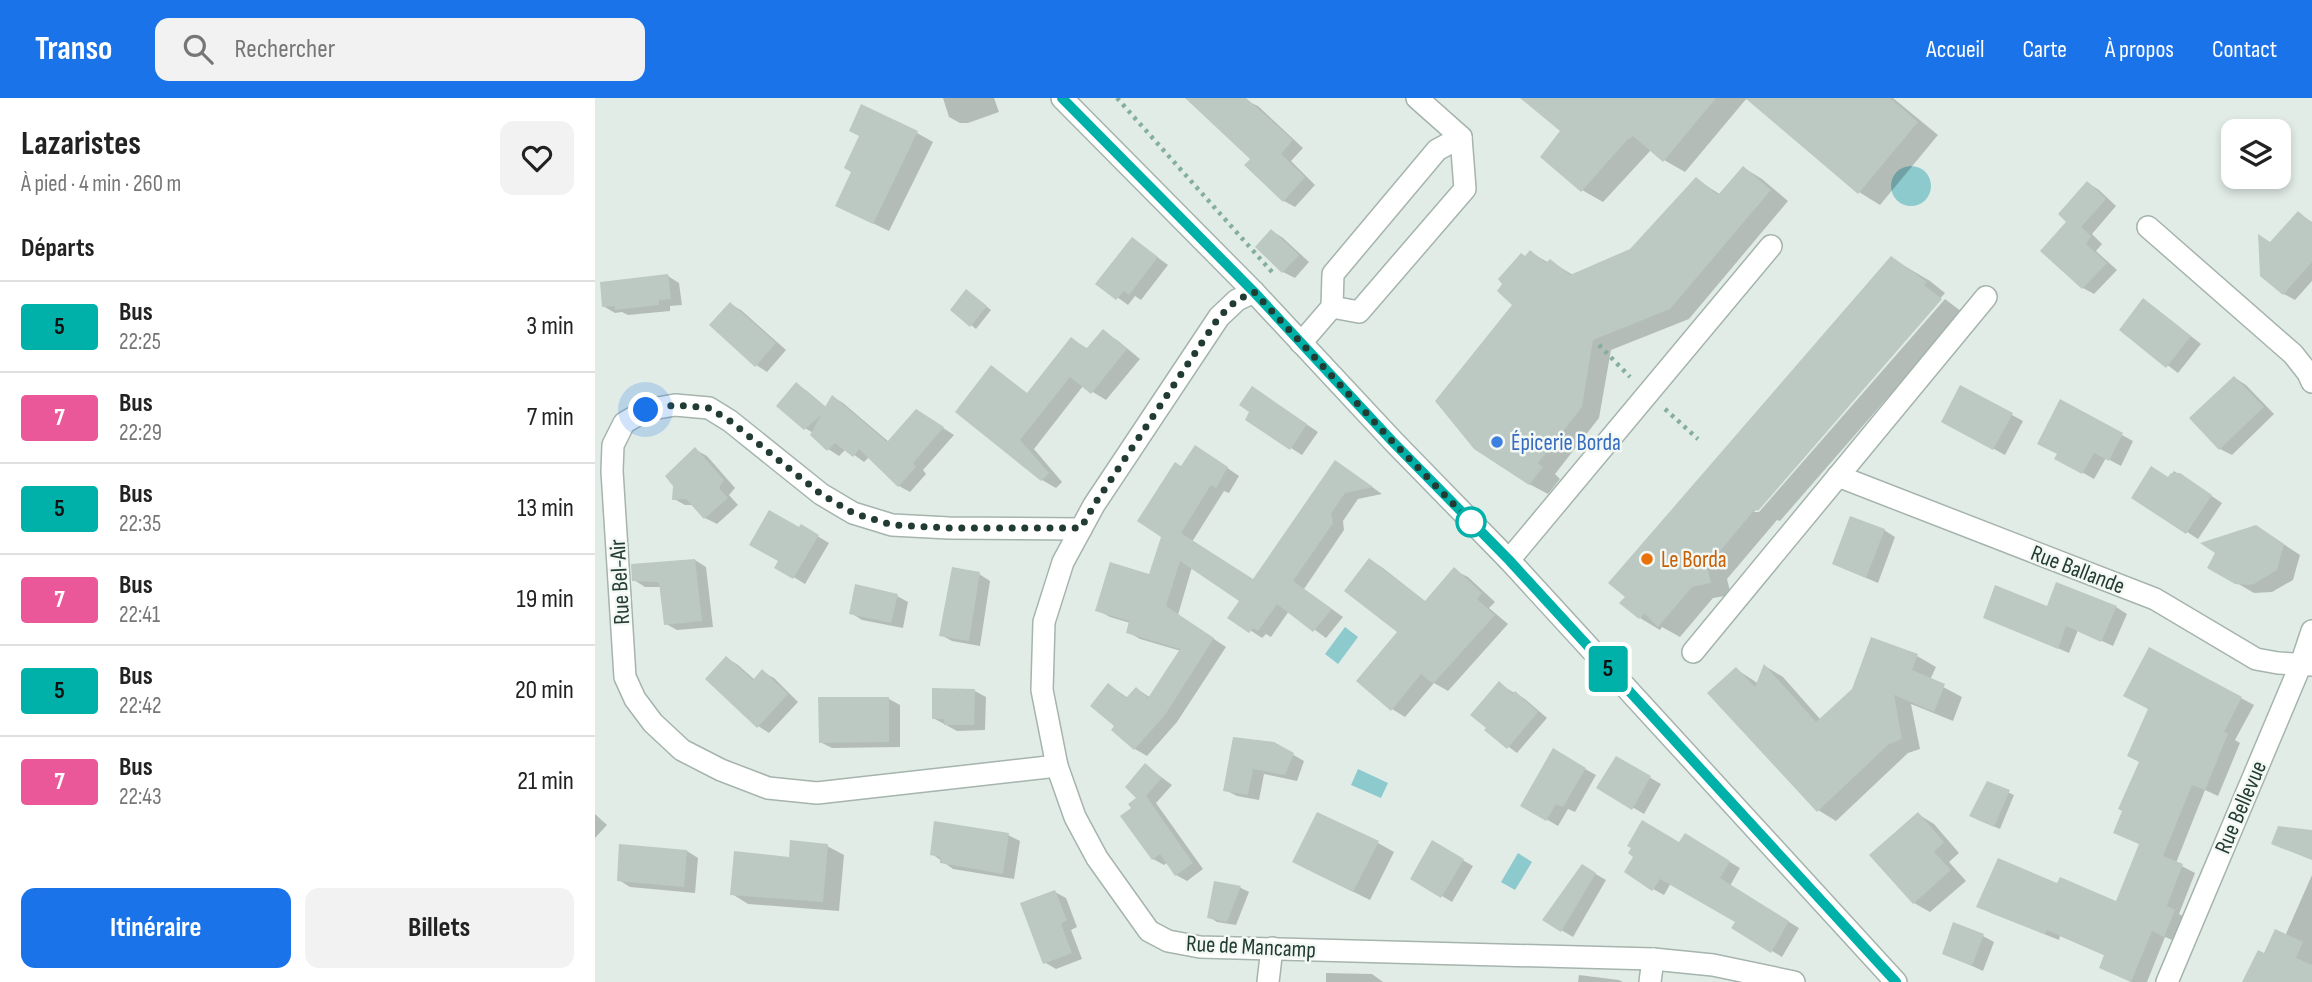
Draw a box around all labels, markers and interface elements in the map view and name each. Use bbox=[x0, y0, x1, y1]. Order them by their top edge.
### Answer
search box bbox=[155, 18, 645, 81]
text: Transo bbox=[35, 29, 113, 69]
icon: search bbox=[179, 30, 217, 68]
text: Rechercher bbox=[235, 34, 335, 65]
text: Accueil bbox=[1926, 35, 1985, 64]
text: Carte bbox=[2023, 35, 2067, 64]
text: À propos bbox=[2105, 35, 2174, 64]
text: Contact bbox=[2212, 35, 2277, 64]
map controls bbox=[2221, 119, 2291, 189]
button: layers bbox=[2221, 119, 2291, 189]
button: heart bbox=[500, 121, 574, 195]
text: Lazaristes bbox=[21, 124, 141, 164]
text: À pied · 4 min · 260 m bbox=[21, 170, 181, 198]
text: Départs bbox=[21, 233, 94, 264]
text: Bus bbox=[119, 297, 153, 328]
text: 3 min bbox=[526, 311, 574, 342]
text: 5 bbox=[54, 312, 65, 341]
text: 22:25 bbox=[119, 328, 161, 356]
text: Bus bbox=[119, 388, 153, 419]
your location bbox=[628, 392, 663, 427]
text: 7 min bbox=[527, 402, 574, 433]
text: 7 bbox=[54, 403, 65, 432]
text: 22:29 bbox=[119, 419, 162, 447]
place label: Épicerie Borda bbox=[1511, 429, 1621, 457]
marker: Épicerie Borda bbox=[1489, 434, 1505, 450]
text: Bus bbox=[119, 479, 153, 510]
text: 13 min bbox=[517, 493, 574, 524]
text: 5 bbox=[54, 494, 65, 523]
unlabelled marker bbox=[1456, 507, 1486, 537]
text: 22:35 bbox=[119, 510, 161, 538]
street label: Rue Bel-Air bbox=[604, 538, 636, 625]
street label: Rue Ballande bbox=[2027, 539, 2129, 601]
place label: Le Borda bbox=[1661, 546, 1727, 574]
marker: Le Borda bbox=[1639, 551, 1655, 567]
text: Bus bbox=[119, 570, 153, 601]
text: 19 min bbox=[517, 584, 574, 615]
text: 7 bbox=[54, 585, 65, 614]
text: 22:41 bbox=[119, 601, 160, 629]
line badge: 5 bbox=[1585, 646, 1631, 692]
text: 5 bbox=[1603, 654, 1613, 683]
text: Bus bbox=[119, 661, 153, 692]
text: 20 min bbox=[515, 675, 574, 706]
text: 5 bbox=[54, 676, 65, 705]
text: 22:42 bbox=[119, 692, 162, 720]
text: Bus bbox=[119, 752, 153, 783]
street label: Rue Bellevue bbox=[2209, 757, 2273, 858]
text: 21 min bbox=[517, 766, 574, 797]
text: 7 bbox=[54, 767, 65, 796]
text: 22:43 bbox=[119, 783, 162, 811]
button: Itinéraire bbox=[21, 888, 291, 968]
button: Billets bbox=[305, 888, 574, 968]
street label: Rue de Mancamp bbox=[1185, 930, 1317, 964]

